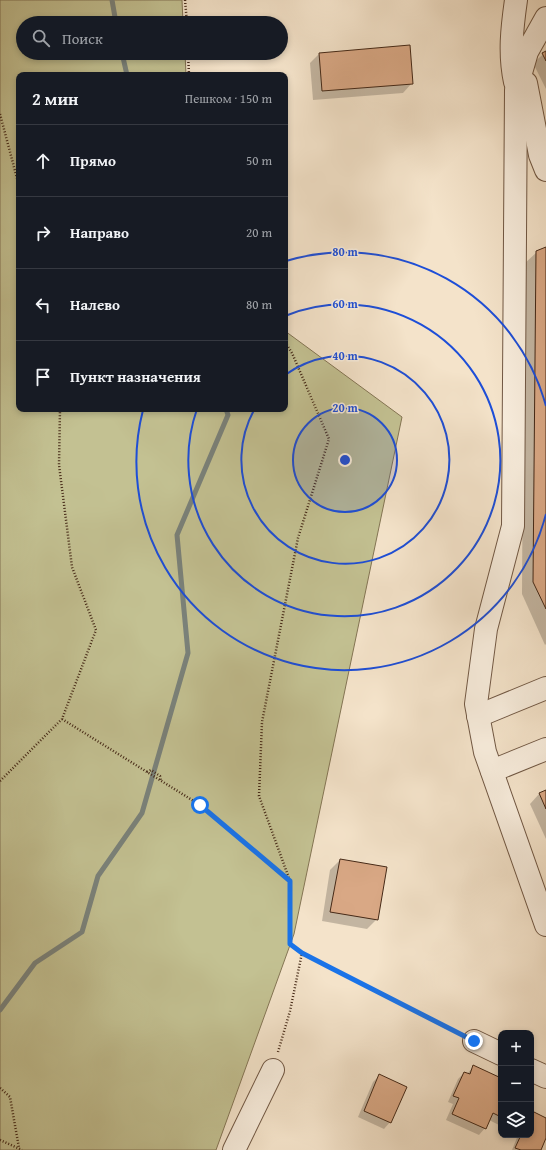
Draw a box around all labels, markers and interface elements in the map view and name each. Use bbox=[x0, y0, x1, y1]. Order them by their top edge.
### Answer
search box bbox=[16, 16, 288, 60]
icon: search bbox=[30, 27, 52, 49]
text: Поиск bbox=[62, 28, 103, 49]
text: 2 мин bbox=[32, 86, 78, 111]
text: Пешком · 150 m bbox=[185, 89, 272, 108]
icon: ahead bbox=[32, 150, 54, 172]
text: Прямо bbox=[70, 150, 116, 171]
text: 50 m bbox=[246, 151, 272, 170]
icon: right bbox=[32, 222, 54, 244]
text: Направо bbox=[70, 222, 129, 243]
text: 20 m bbox=[246, 223, 272, 242]
text: 80 m bbox=[332, 243, 358, 260]
icon: left bbox=[32, 294, 54, 316]
text: Налево bbox=[70, 294, 120, 315]
text: 80 m bbox=[246, 295, 272, 314]
text: 60 m bbox=[332, 295, 358, 312]
text: 40 m bbox=[332, 347, 358, 364]
icon: arrive bbox=[32, 366, 54, 388]
text: Пункт назначения bbox=[70, 366, 201, 387]
text: 20 m bbox=[332, 399, 358, 416]
centre of rings bbox=[338, 453, 352, 467]
route start bbox=[191, 796, 209, 814]
map controls bbox=[498, 1030, 534, 1138]
button: + bbox=[498, 1030, 534, 1066]
route end bbox=[465, 1032, 483, 1050]
button: − bbox=[498, 1066, 534, 1102]
button: layers bbox=[498, 1102, 534, 1138]

